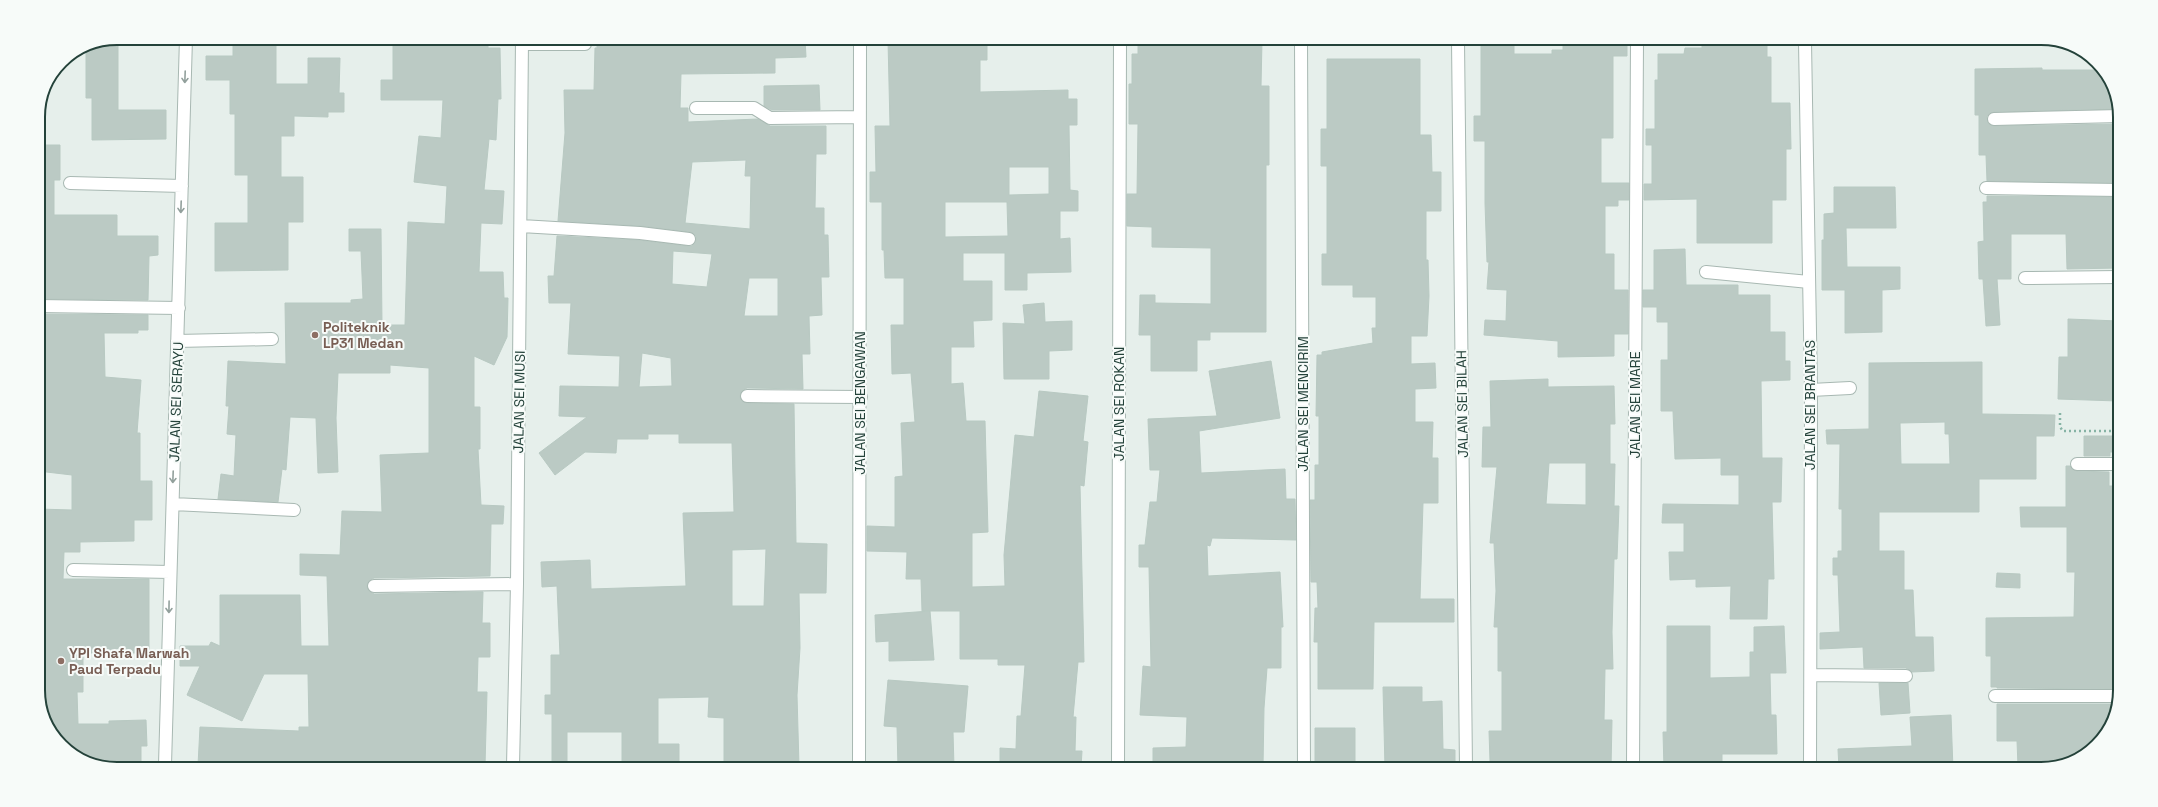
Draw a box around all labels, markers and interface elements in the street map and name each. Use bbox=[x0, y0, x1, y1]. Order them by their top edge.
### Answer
one-way arrow bbox=[181, 70, 189, 83]
one-way arrow bbox=[178, 200, 185, 213]
place label: Politeknik LP31 Medan bbox=[323, 318, 403, 352]
marker: Politeknik LP31 Medan bbox=[310, 330, 320, 340]
street label: JALAN SEI BENGAWAN bbox=[851, 331, 869, 475]
street label: JALAN SEI MENCIRIM bbox=[1294, 336, 1312, 472]
street label: JALAN SEI BRANTAS bbox=[1801, 340, 1819, 470]
street label: JALAN SEI SERAYU bbox=[165, 342, 187, 462]
street label: JALAN SEI ROKAN bbox=[1110, 347, 1128, 461]
street label: JALAN SEI MUSI bbox=[509, 350, 529, 454]
street label: JALAN SEI BILAH bbox=[1452, 350, 1472, 458]
street label: JALAN SEI MARE bbox=[1626, 351, 1644, 459]
one-way arrow bbox=[170, 470, 177, 483]
one-way arrow bbox=[165, 600, 173, 613]
place label: YPI Shafa Marwah Paud Terpadu bbox=[69, 644, 189, 678]
marker: YPI Shafa Marwah Paud Terpadu bbox=[56, 656, 66, 666]

